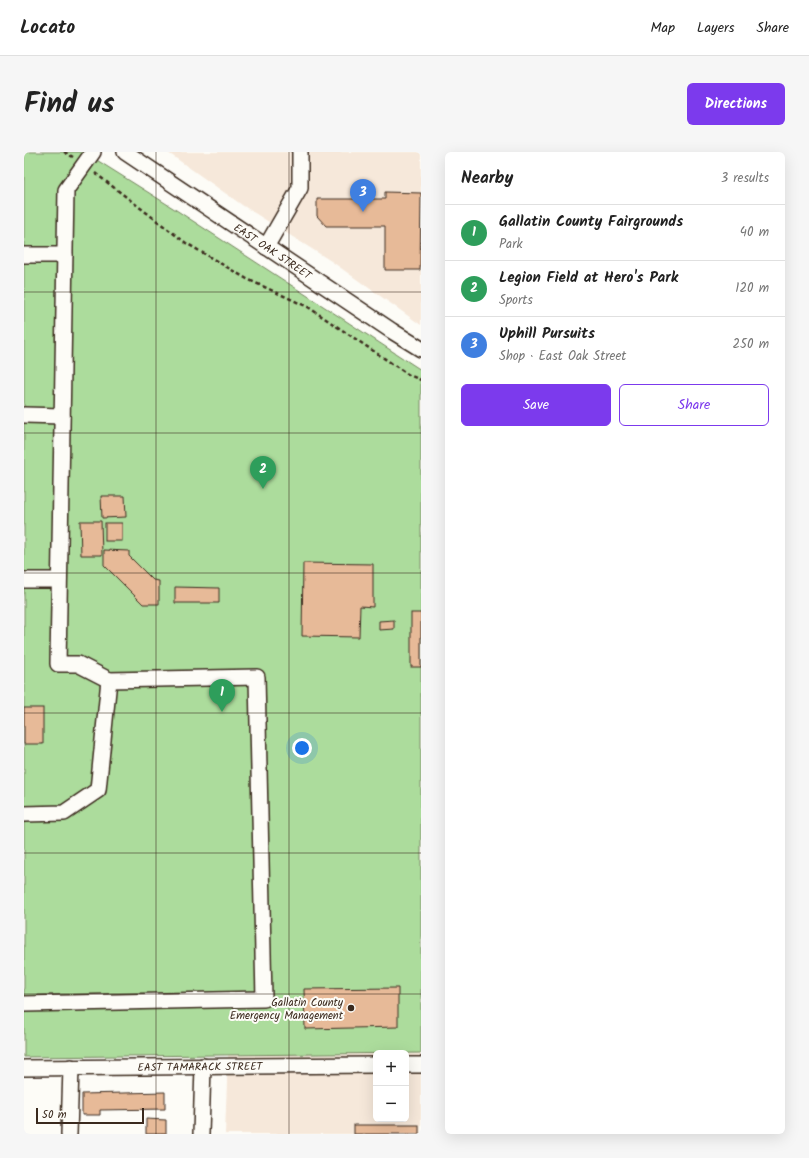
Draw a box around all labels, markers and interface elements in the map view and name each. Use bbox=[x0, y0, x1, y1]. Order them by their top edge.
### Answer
text: Locato bbox=[20, 13, 75, 43]
text: Map bbox=[651, 17, 675, 39]
text: Layers bbox=[697, 17, 735, 39]
text: Share bbox=[757, 17, 789, 39]
text: Find us bbox=[24, 82, 115, 127]
button: Directions bbox=[687, 83, 785, 125]
text: Nearby bbox=[461, 165, 513, 192]
text: 3 results bbox=[721, 168, 769, 189]
pin: 3 bbox=[350, 179, 376, 212]
text: Gallatin County Fairgrounds bbox=[499, 210, 683, 234]
street label: EAST OAK STREET bbox=[230, 219, 316, 285]
text: 1 bbox=[472, 222, 476, 243]
text: 40 m bbox=[740, 222, 769, 243]
text: Park bbox=[499, 234, 523, 255]
text: Legion Field at Hero's Park bbox=[499, 266, 678, 290]
text: 2 bbox=[470, 278, 478, 299]
text: 120 m bbox=[735, 278, 769, 299]
text: Sports bbox=[499, 290, 533, 311]
text: Uphill Pursuits bbox=[499, 322, 595, 346]
text: 3 bbox=[470, 334, 478, 355]
text: 250 m bbox=[732, 334, 769, 355]
text: Shop · East Oak Street bbox=[499, 346, 626, 367]
button: Save bbox=[461, 384, 611, 426]
button: Share bbox=[619, 384, 769, 426]
pin: 2 bbox=[250, 456, 276, 489]
pin: 1 bbox=[209, 679, 235, 712]
your location bbox=[292, 738, 312, 758]
place label: Gallatin County Emergency Management bbox=[230, 994, 344, 1025]
marker: Gallatin County Emergency Management bbox=[346, 1003, 356, 1013]
map controls bbox=[373, 1050, 409, 1122]
button: + bbox=[373, 1050, 409, 1086]
street label: EAST TAMARACK STREET bbox=[137, 1058, 264, 1077]
button: − bbox=[373, 1086, 409, 1122]
scale bar bbox=[36, 1106, 144, 1125]
text: 50 m bbox=[42, 1106, 67, 1124]

